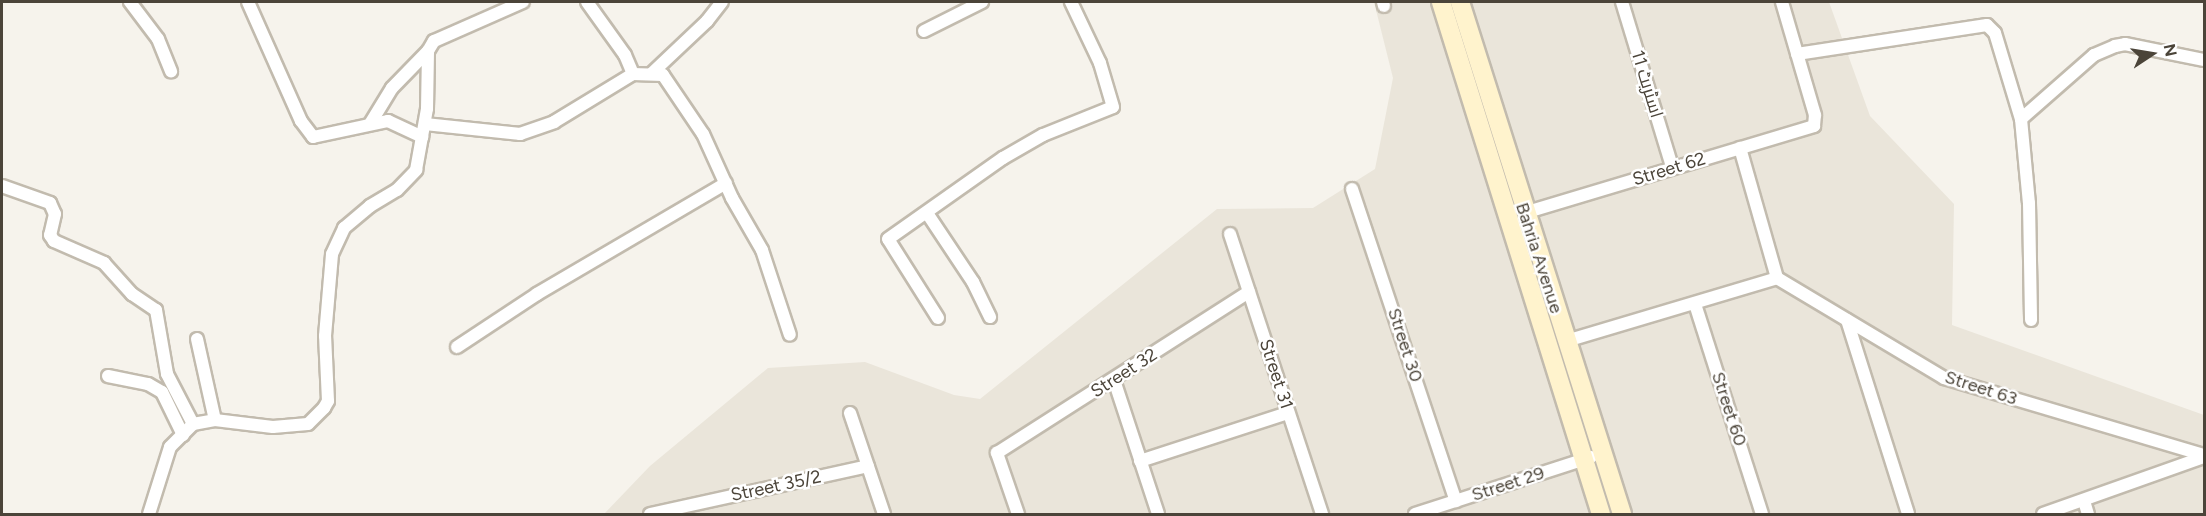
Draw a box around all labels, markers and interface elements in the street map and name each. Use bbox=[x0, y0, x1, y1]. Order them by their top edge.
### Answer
north arrow bbox=[2122, 24, 2182, 84]
text: N bbox=[2160, 42, 2181, 58]
street label: اسٹریٹ 11 bbox=[1627, 48, 1667, 120]
street label: Street 62 bbox=[1630, 148, 1708, 190]
street label: Bahria Avenue bbox=[1511, 200, 1567, 316]
street label: Street 30 bbox=[1383, 305, 1427, 385]
street label: Street 31 bbox=[1255, 336, 1297, 412]
street label: Street 32 bbox=[1087, 344, 1161, 402]
street label: Street 63 bbox=[1942, 366, 2020, 410]
street label: Street 60 bbox=[1707, 369, 1751, 449]
street label: Street 29 bbox=[1469, 462, 1547, 506]
street label: Street 35/2 bbox=[729, 466, 823, 506]

